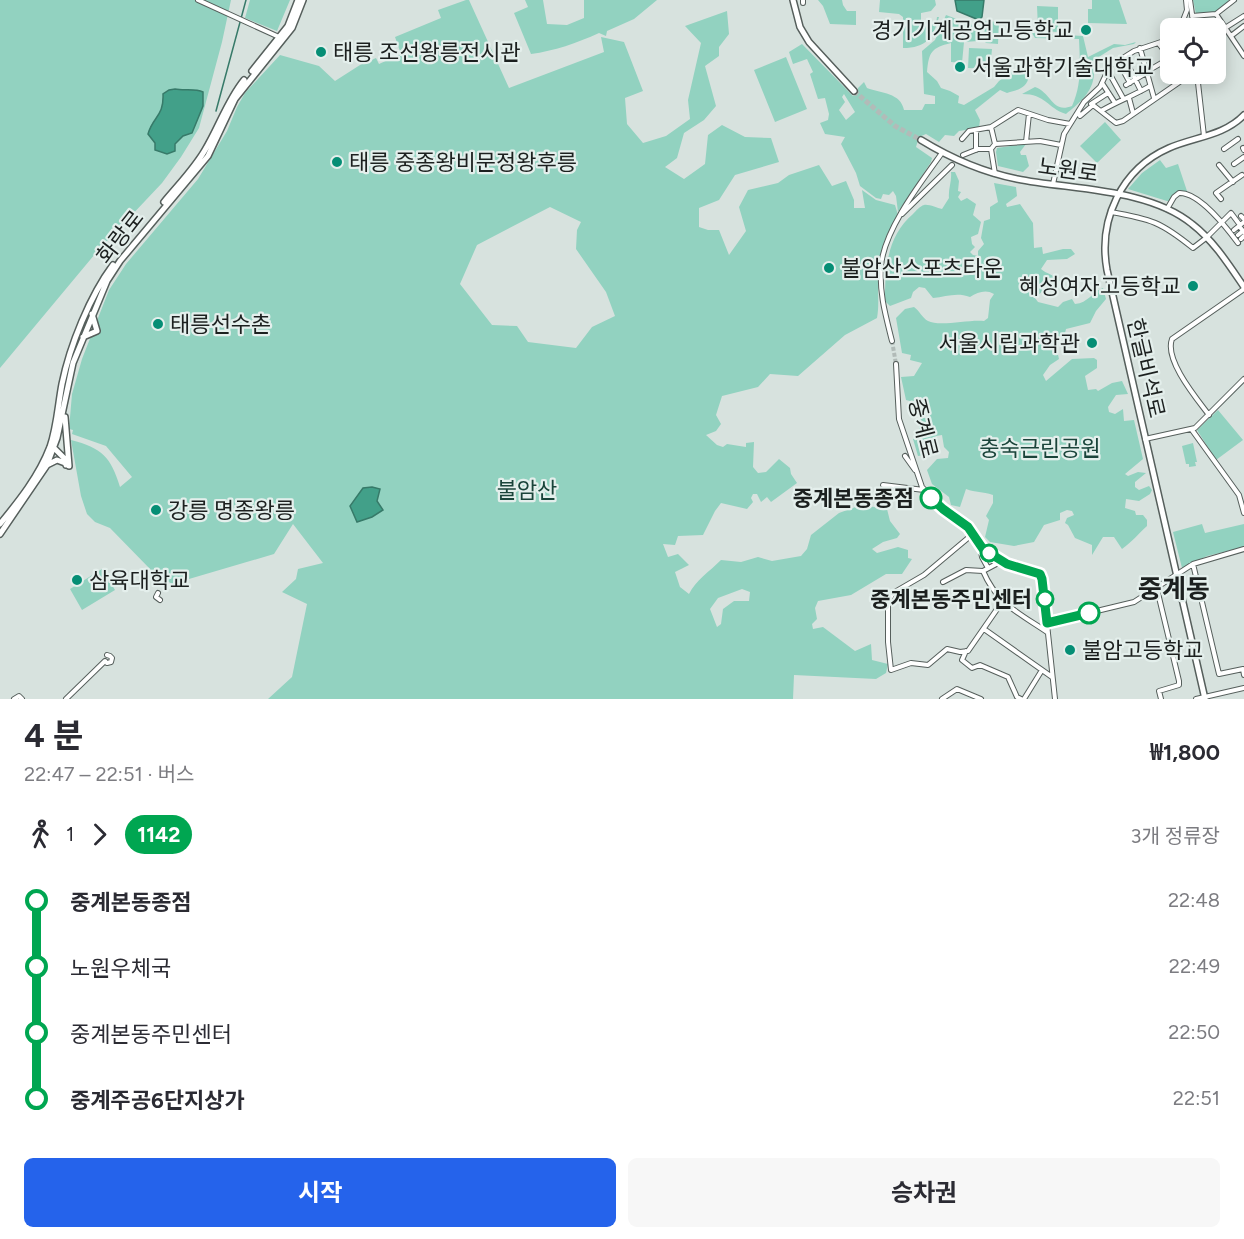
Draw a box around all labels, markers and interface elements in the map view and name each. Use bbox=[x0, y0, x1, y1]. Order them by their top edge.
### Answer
place label: 경기기계공업고등학교 bbox=[872, 17, 1074, 44]
map controls bbox=[1160, 18, 1226, 84]
button: locate bbox=[1160, 18, 1226, 84]
marker: 경기기계공업고등학교 bbox=[1079, 23, 1093, 37]
place label: 태릉 조선왕릉전시관 bbox=[333, 39, 521, 66]
marker: 태릉 조선왕릉전시관 bbox=[314, 45, 328, 59]
place label: 서울과학기술대학교 bbox=[972, 54, 1154, 81]
marker: 서울과학기술대학교 bbox=[953, 60, 967, 74]
place label: 태릉 중종왕비문정왕후릉 bbox=[349, 149, 577, 176]
street label: 노원로 bbox=[1036, 152, 1100, 188]
marker: 태릉 중종왕비문정왕후릉 bbox=[330, 155, 344, 169]
street label: 화랑로 bbox=[91, 205, 149, 269]
place label: 불암산스포츠타운 bbox=[841, 255, 1003, 282]
marker: 불암산스포츠타운 bbox=[822, 261, 836, 275]
place label: 혜성여자고등학교 bbox=[1019, 273, 1181, 300]
marker: 혜성여자고등학교 bbox=[1186, 279, 1200, 293]
place label: 태릉선수촌 bbox=[170, 311, 271, 338]
street label: 한글비석로 bbox=[1121, 316, 1171, 420]
marker: 태릉선수촌 bbox=[151, 317, 165, 331]
place label: 서울시립과학관 bbox=[938, 330, 1080, 357]
marker: 서울시립과학관 bbox=[1085, 336, 1099, 350]
street label: 중계로 bbox=[903, 395, 943, 461]
park label: 충숙근린공원 bbox=[979, 435, 1101, 462]
park label: 불암산 bbox=[497, 477, 557, 504]
place label: 중계본동종점 bbox=[793, 485, 914, 512]
marker: 중계본동종점 bbox=[920, 487, 942, 509]
place label: 강릉 명종왕릉 bbox=[168, 497, 295, 524]
marker: 강릉 명종왕릉 bbox=[149, 503, 163, 517]
unlabelled marker bbox=[980, 544, 998, 562]
place label: 삼육대학교 bbox=[89, 567, 190, 594]
marker: 삼육대학교 bbox=[70, 573, 84, 587]
district label: 중계동 bbox=[1138, 573, 1210, 605]
place label: 중계본동주민센터 bbox=[870, 586, 1032, 613]
marker: 중계본동주민센터 bbox=[1036, 590, 1054, 608]
unlabelled marker bbox=[1078, 602, 1100, 624]
place label: 불암고등학교 bbox=[1082, 637, 1203, 664]
marker: 불암고등학교 bbox=[1063, 643, 1077, 657]
text: 4 분 bbox=[24, 716, 83, 755]
text: ₩1,800 bbox=[1150, 739, 1220, 766]
text: 22:47 – 22:51 · 버스 bbox=[24, 762, 194, 786]
icon: walk bbox=[24, 818, 57, 851]
icon: forward bbox=[83, 818, 116, 851]
text: 1 bbox=[66, 822, 74, 846]
text: 1142 bbox=[137, 822, 180, 847]
text: 3개 정류장 bbox=[1131, 824, 1220, 848]
text: 22:48 bbox=[1168, 888, 1220, 912]
text: 중계본동종점 bbox=[70, 889, 191, 916]
text: 22:49 bbox=[1169, 954, 1220, 978]
text: 노원우체국 bbox=[70, 955, 171, 982]
text: 22:50 bbox=[1168, 1020, 1220, 1044]
text: 중계본동주민센터 bbox=[70, 1021, 232, 1048]
text: 22:51 bbox=[1173, 1086, 1220, 1110]
text: 중계주공6단지상가 bbox=[70, 1087, 245, 1114]
button: 시작 bbox=[24, 1158, 616, 1227]
button: 승차권 bbox=[628, 1158, 1220, 1227]

